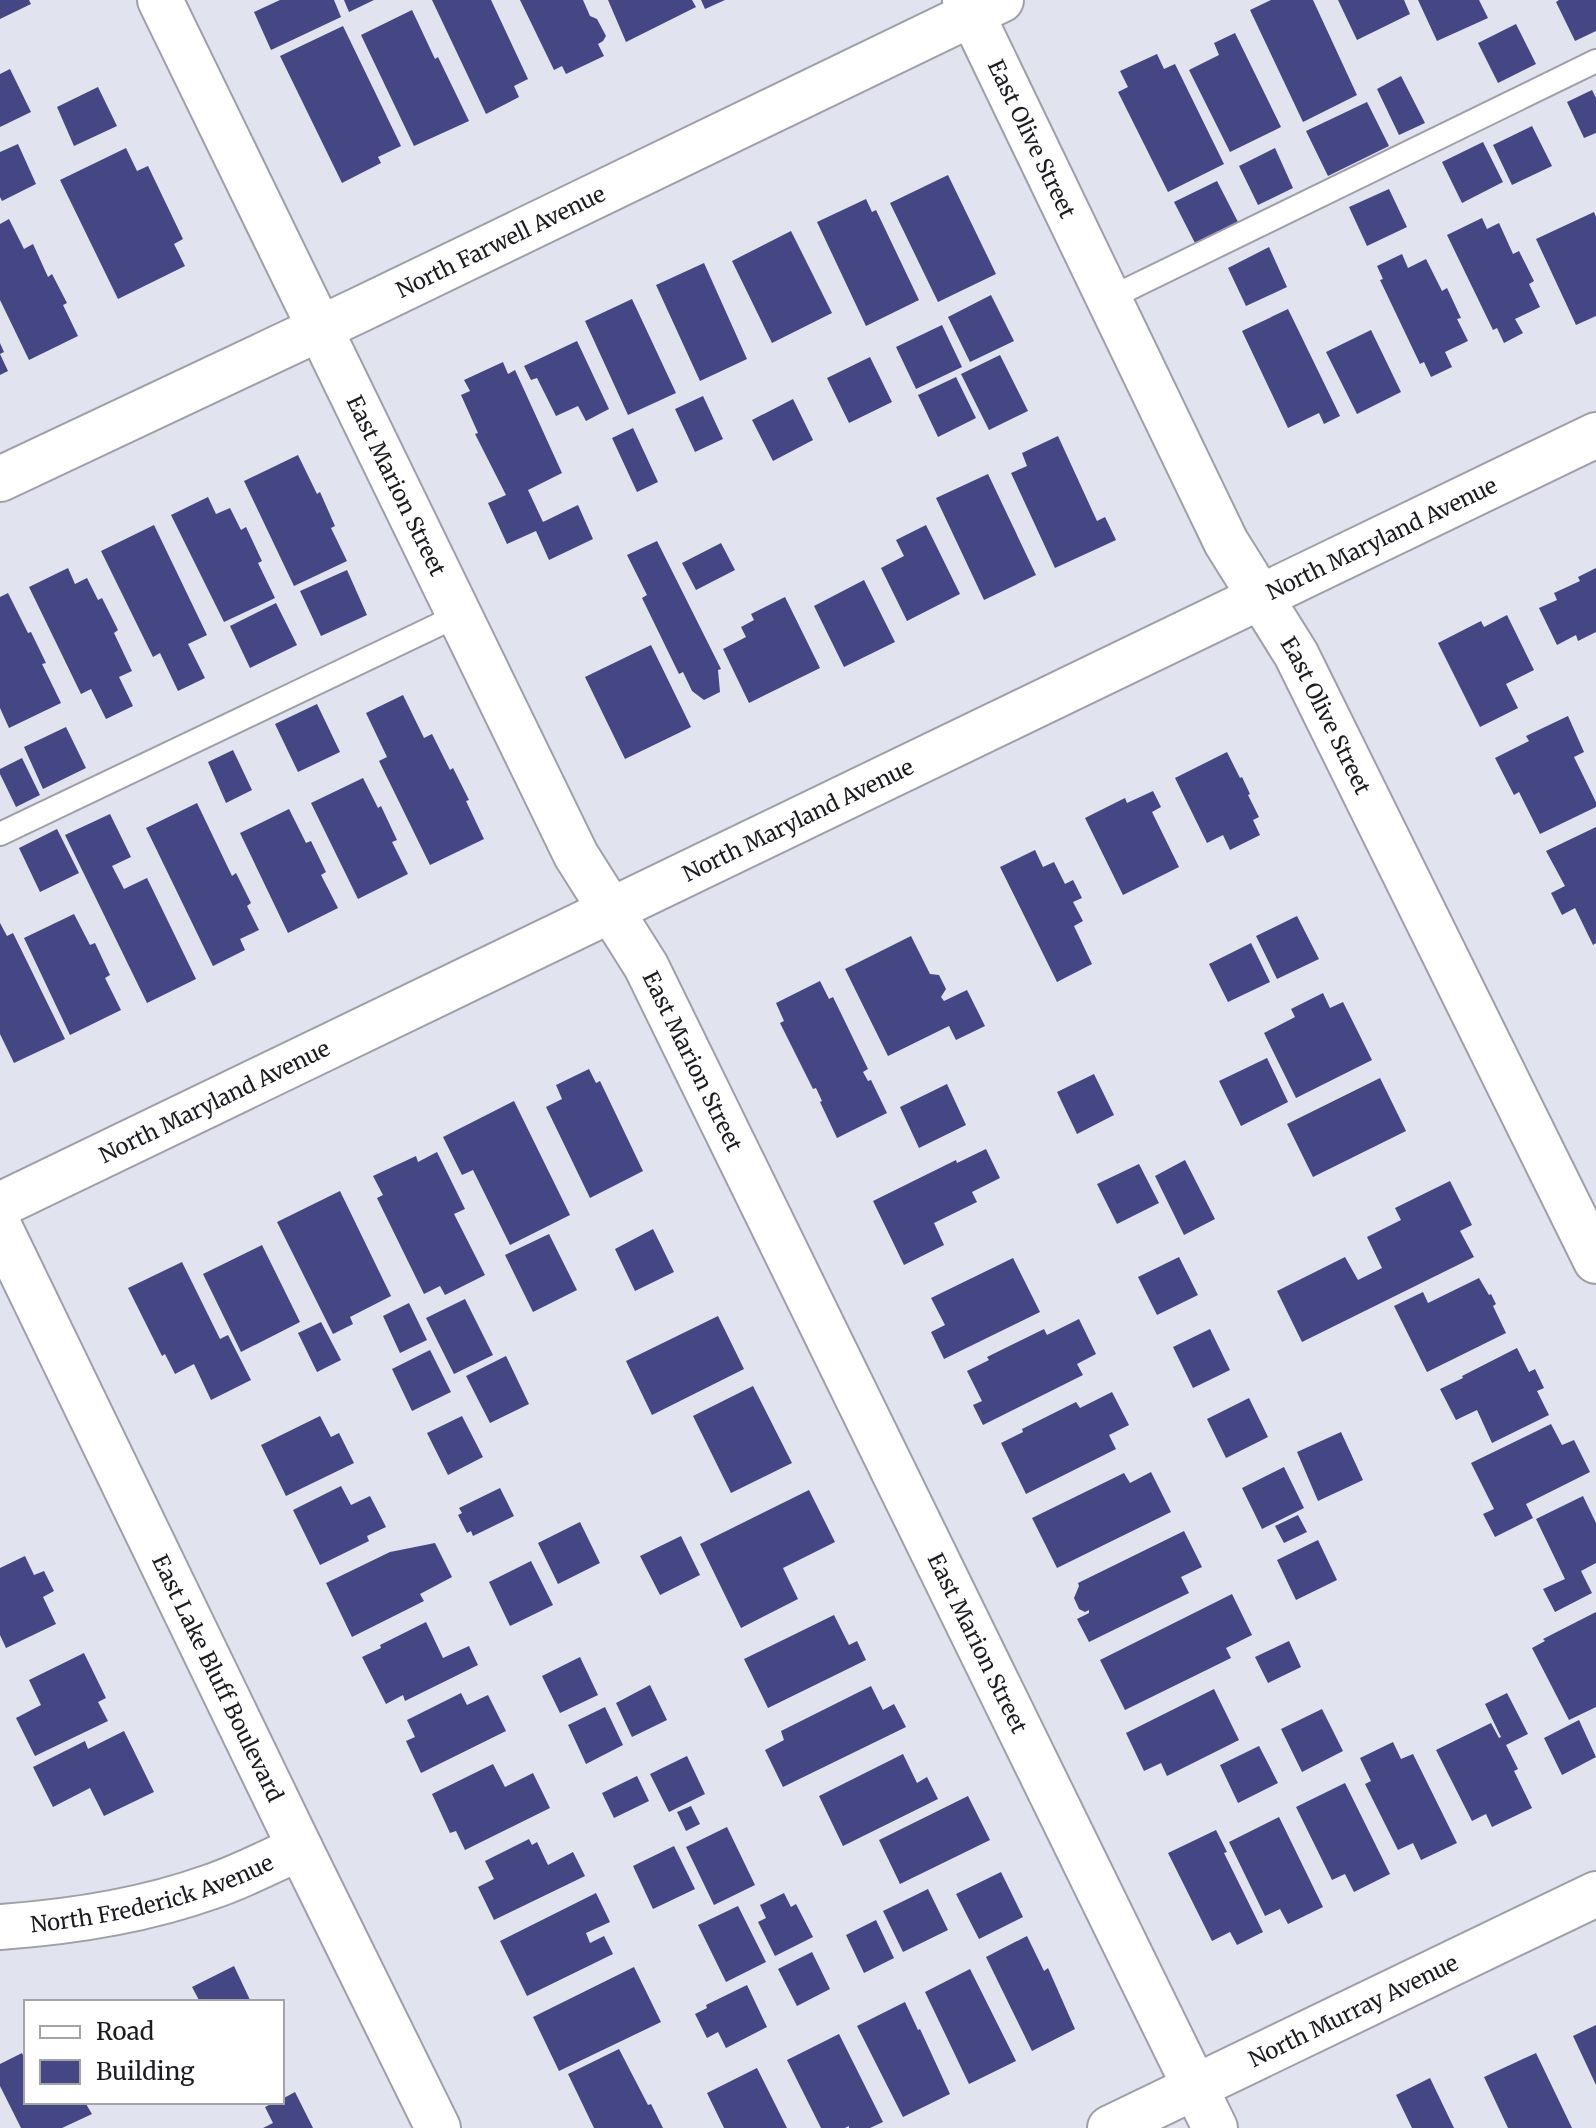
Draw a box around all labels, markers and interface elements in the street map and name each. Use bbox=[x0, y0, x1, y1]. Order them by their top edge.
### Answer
street label: East Olive Street bbox=[982, 55, 1082, 223]
street label: North Farwell Avenue bbox=[392, 179, 610, 304]
street label: East Marion Street bbox=[340, 391, 452, 581]
street label: North Maryland Avenue bbox=[1262, 471, 1502, 606]
street label: East Olive Street bbox=[1275, 631, 1377, 799]
street label: North Maryland Avenue bbox=[678, 752, 918, 888]
street label: East Marion Street bbox=[637, 966, 749, 1156]
street label: North Maryland Avenue bbox=[94, 1034, 334, 1169]
street label: East Marion Street bbox=[922, 1548, 1034, 1738]
street label: East Lake Bluff Boulevard bbox=[146, 1550, 289, 1806]
street label: North Frederick Avenue bbox=[29, 1848, 278, 1938]
street label: North Murray Avenue bbox=[1244, 1949, 1463, 2073]
legend bbox=[24, 2000, 284, 2104]
text: Road bbox=[96, 2016, 154, 2047]
text: Building bbox=[96, 2056, 195, 2087]

